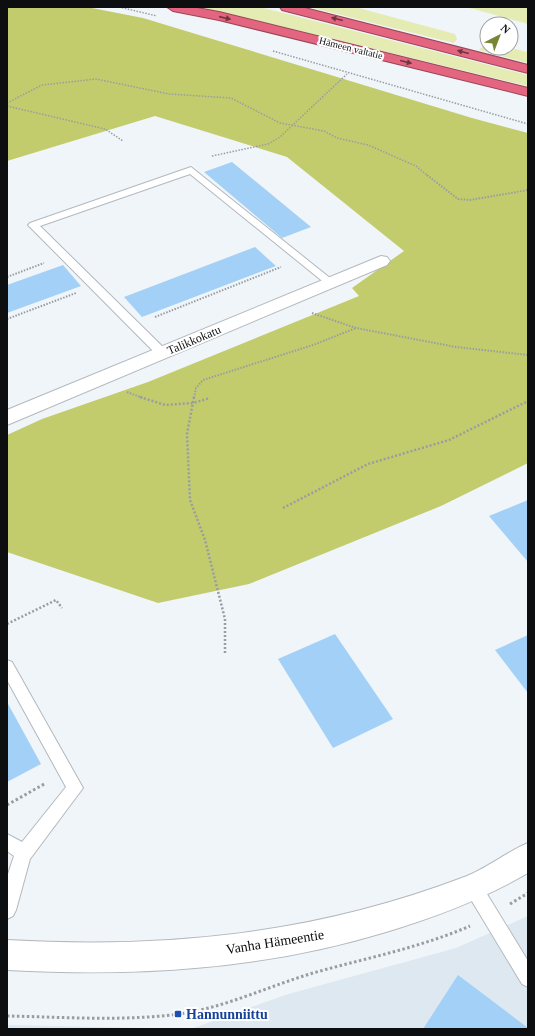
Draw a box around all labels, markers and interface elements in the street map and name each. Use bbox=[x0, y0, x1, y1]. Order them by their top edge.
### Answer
one-way arrow bbox=[219, 15, 231, 21]
one-way arrow bbox=[331, 16, 344, 22]
north arrow bbox=[479, 16, 519, 56]
text: N bbox=[499, 21, 513, 36]
street label: Hämeen valtatie bbox=[318, 35, 385, 61]
one-way arrow bbox=[457, 49, 469, 55]
one-way arrow bbox=[400, 59, 412, 65]
street label: Talikkokatu bbox=[165, 322, 223, 358]
street label: Vanha Hämeentie bbox=[225, 927, 325, 957]
place label: Hannunniittu bbox=[186, 1007, 268, 1022]
marker: Hannunniittu bbox=[173, 1009, 183, 1019]

